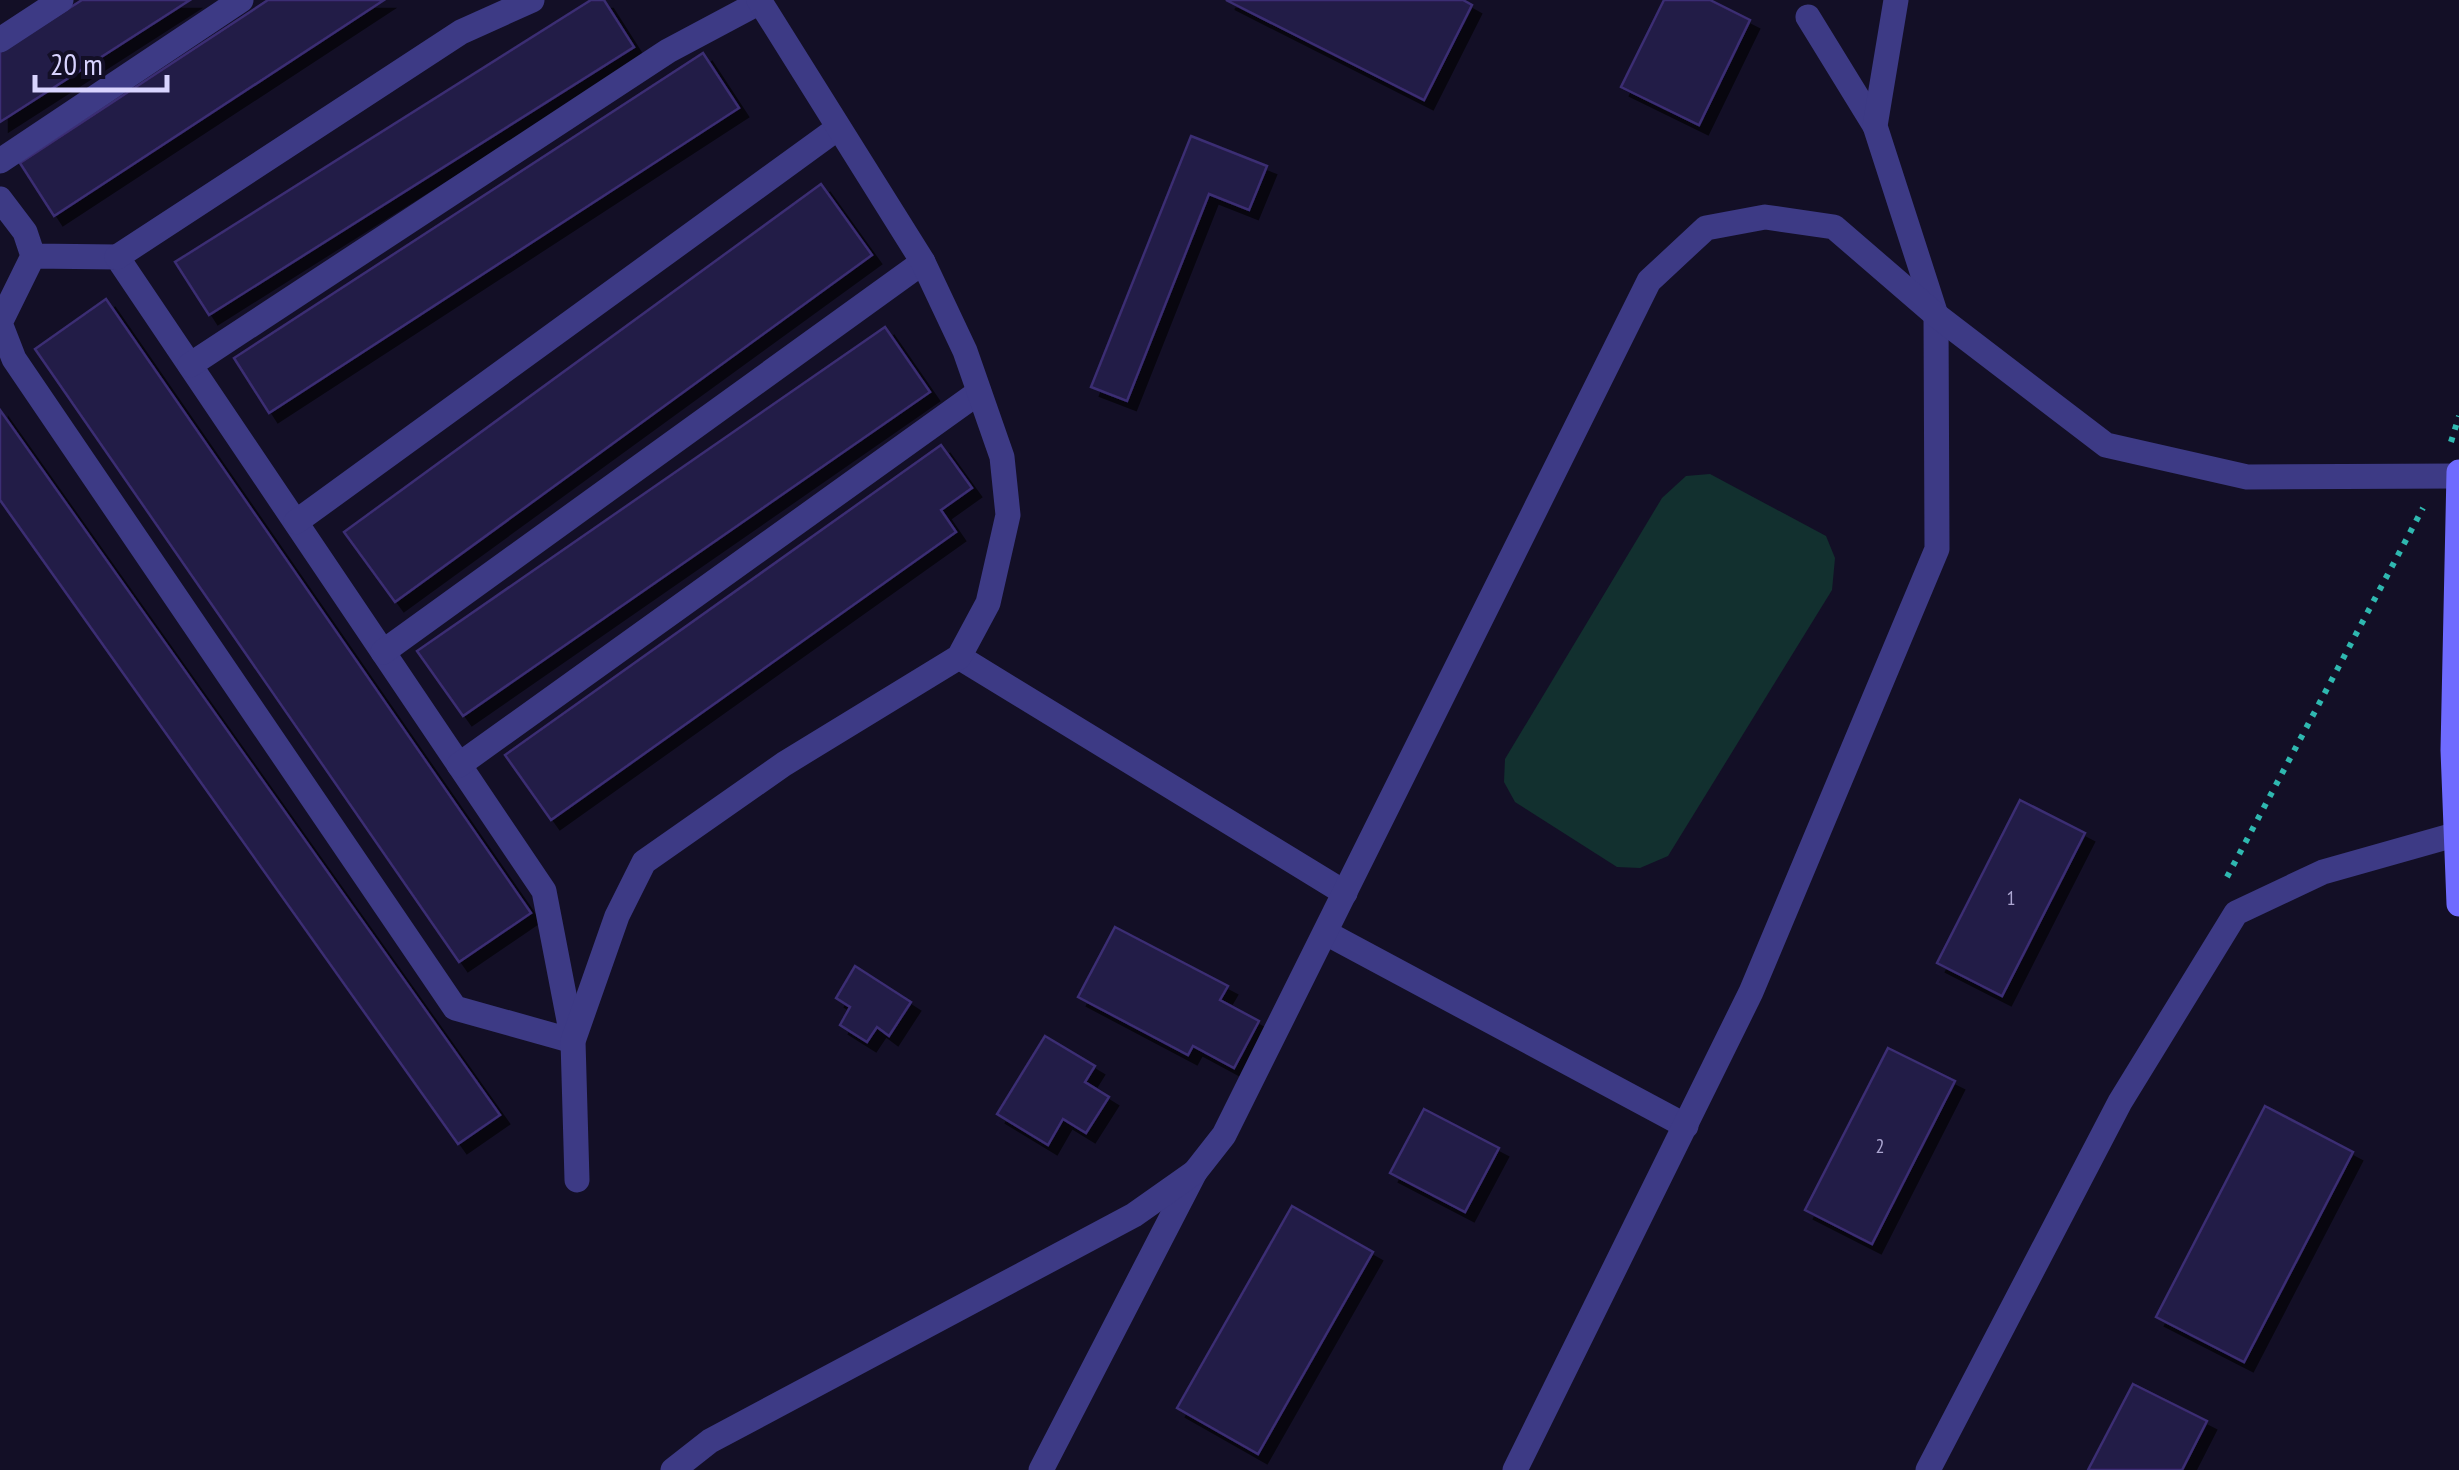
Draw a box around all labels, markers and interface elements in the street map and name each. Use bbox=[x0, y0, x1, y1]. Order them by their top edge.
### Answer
scale bar bbox=[35, 30, 168, 92]
text: 20 m bbox=[50, 44, 103, 83]
house number: 1 bbox=[2007, 885, 2016, 911]
house number: 2 bbox=[1876, 1133, 1885, 1159]

